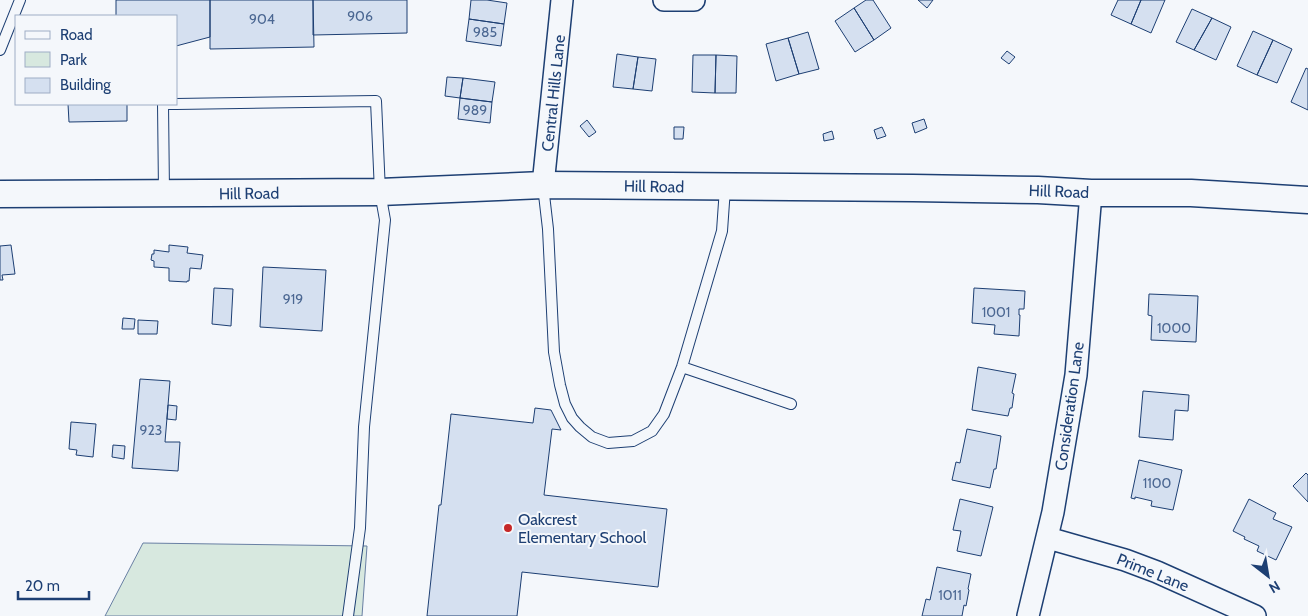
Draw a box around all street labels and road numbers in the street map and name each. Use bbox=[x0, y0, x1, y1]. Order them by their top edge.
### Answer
street label: Central Hills Lane bbox=[538, 34, 569, 152]
street label: Hill Road bbox=[624, 176, 684, 197]
street label: Hill Road bbox=[1028, 181, 1089, 202]
street label: Hill Road bbox=[219, 183, 279, 204]
street label: Consideration Lane bbox=[1051, 340, 1088, 472]
street label: Prime Lane bbox=[1114, 549, 1192, 596]

